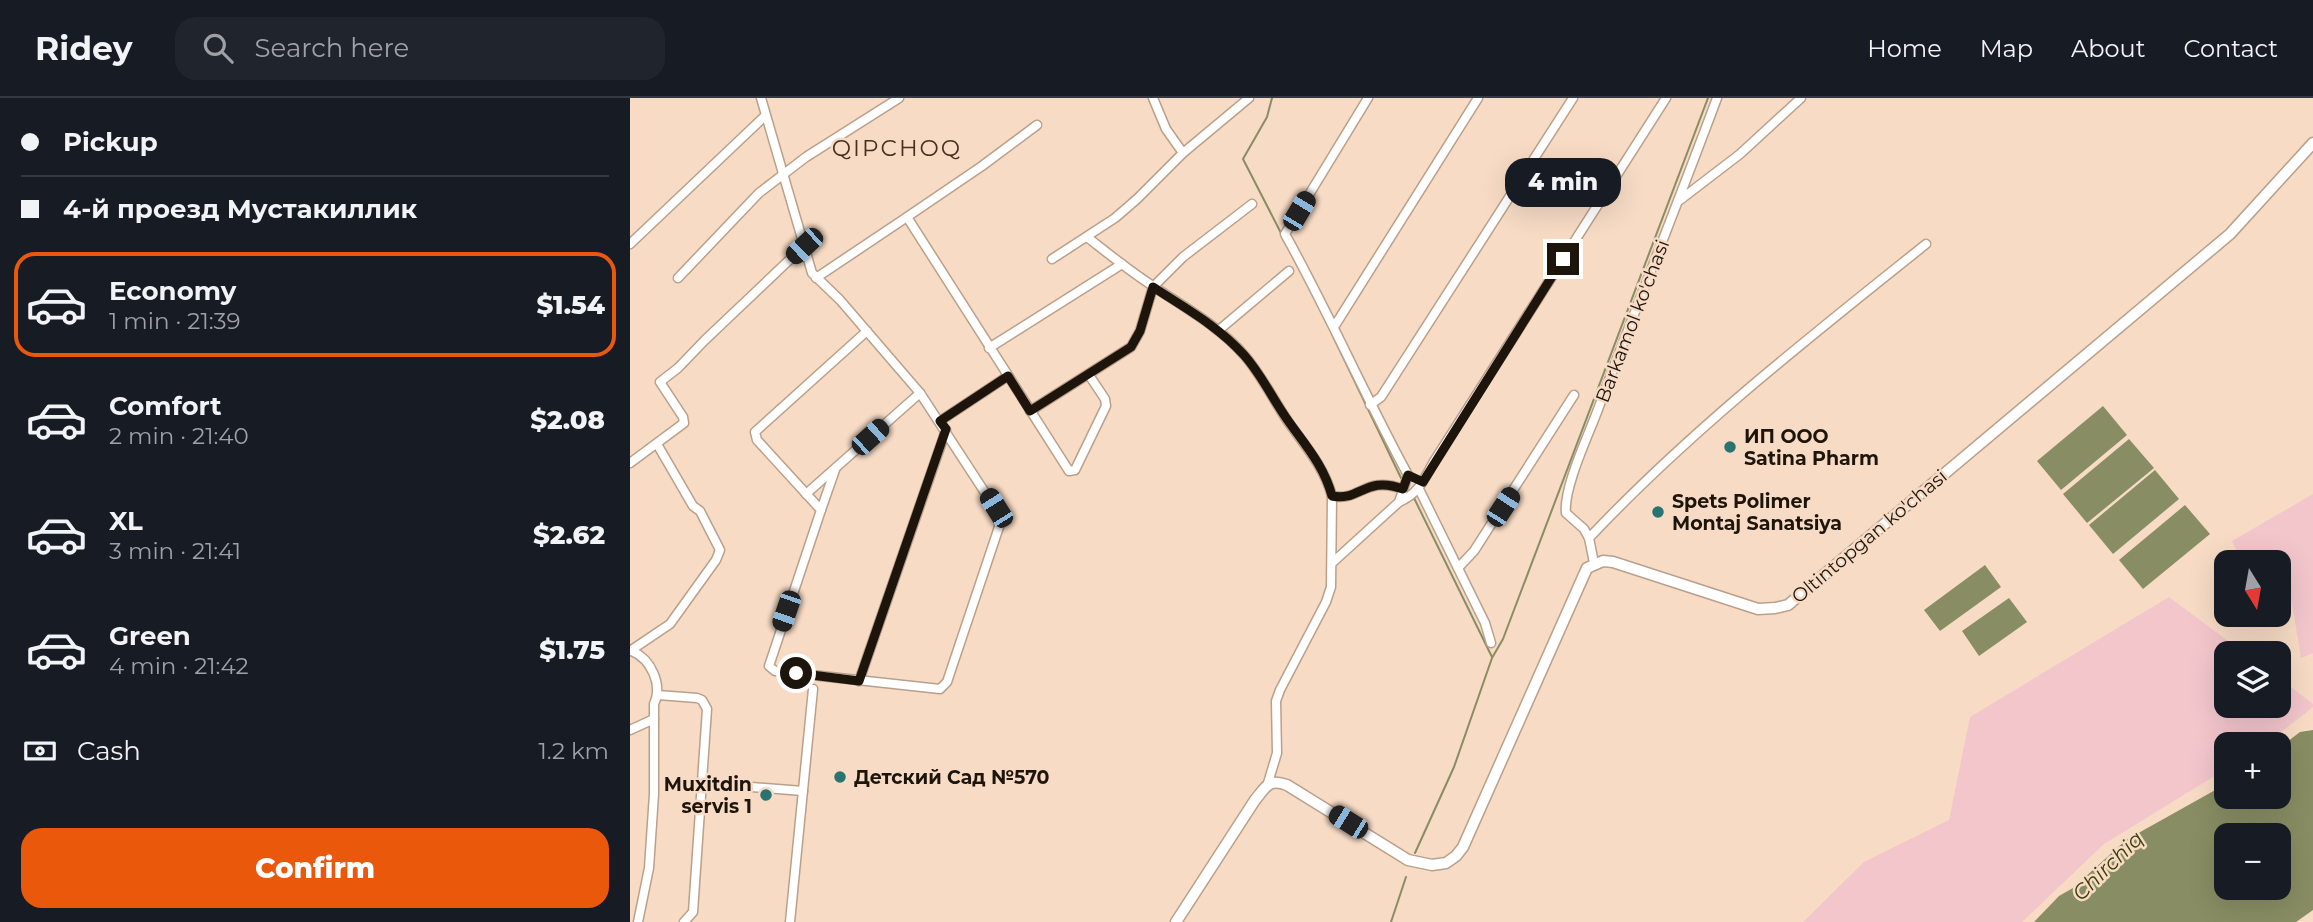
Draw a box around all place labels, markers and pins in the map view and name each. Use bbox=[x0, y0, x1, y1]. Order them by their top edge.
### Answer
place label: ИП ООО Satina Pharm bbox=[1744, 425, 1879, 470]
marker: ИП ООО Satina Pharm bbox=[1722, 439, 1738, 455]
place label: Spets Polimer Montaj Sanatsiya bbox=[1672, 490, 1842, 535]
marker: Spets Polimer Montaj Sanatsiya bbox=[1650, 504, 1666, 520]
place label: Детский Сад №570 bbox=[854, 766, 1050, 789]
marker: Детский Сад №570 bbox=[832, 769, 848, 785]
place label: Muxitdin servis 1 bbox=[664, 773, 752, 818]
marker: Muxitdin servis 1 bbox=[758, 787, 774, 803]

